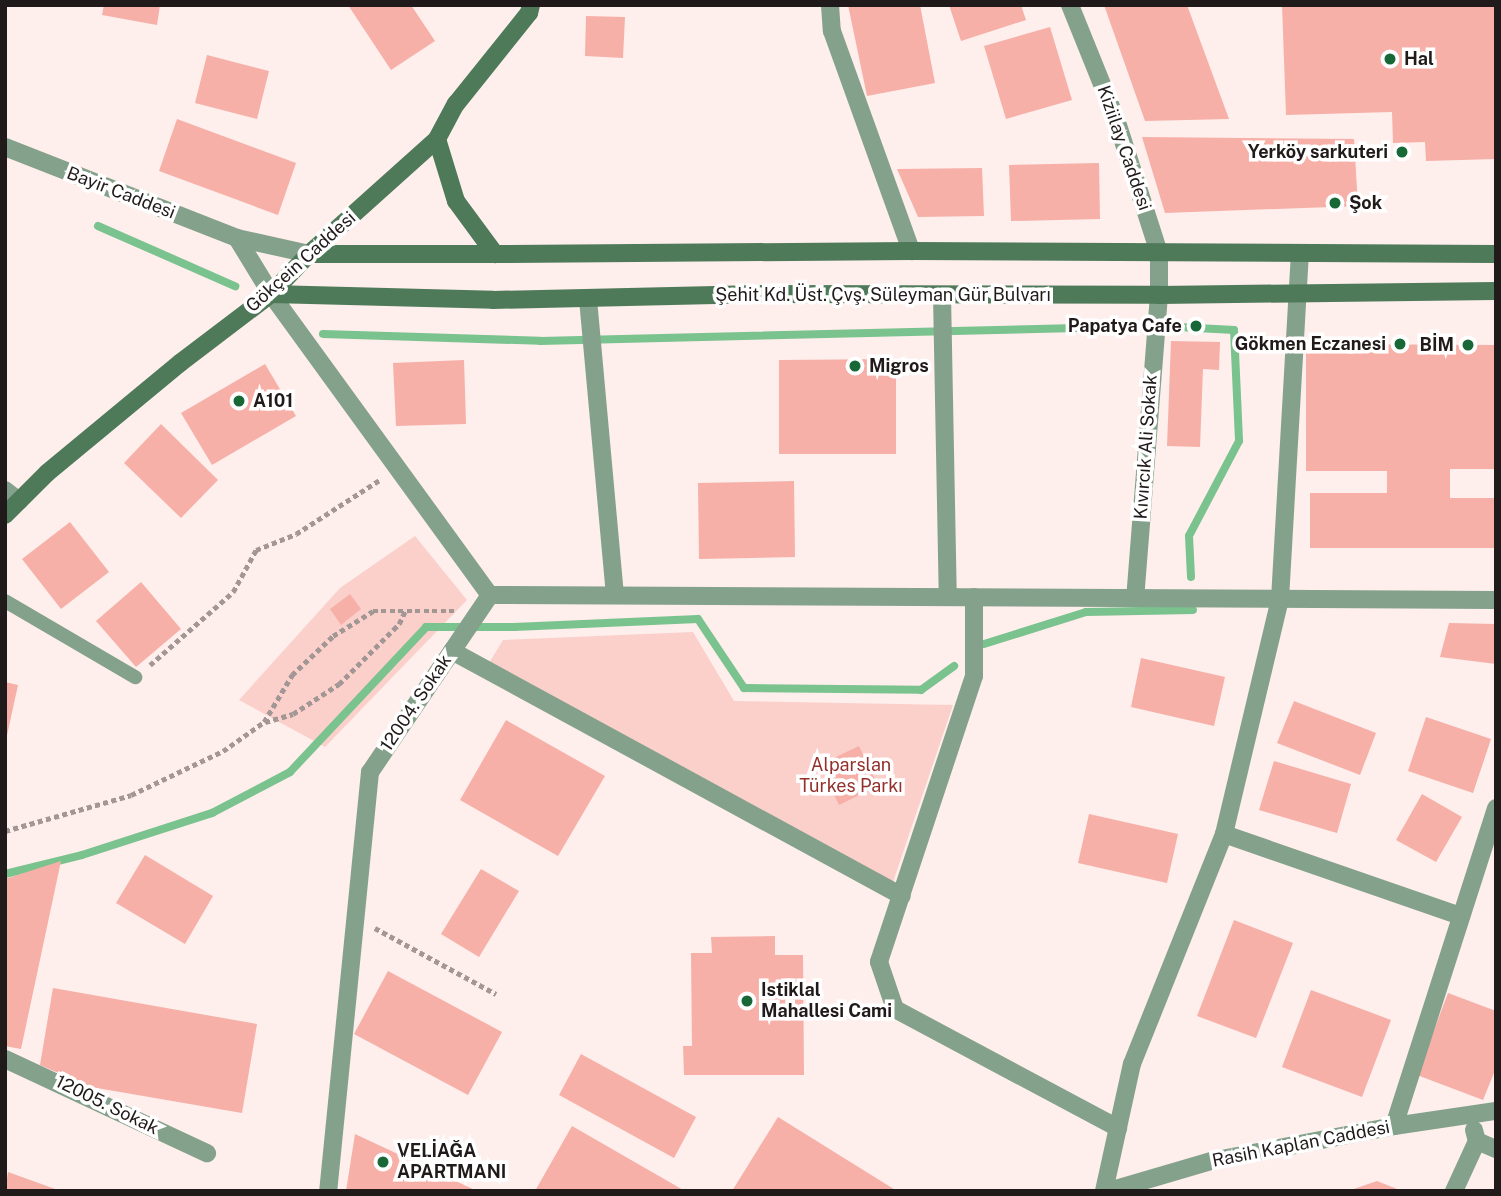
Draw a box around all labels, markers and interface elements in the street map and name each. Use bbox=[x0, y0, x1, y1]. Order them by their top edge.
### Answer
place label: Hal bbox=[1404, 48, 1434, 70]
marker: Hal bbox=[1382, 51, 1398, 67]
street label: Kiziilay Caddesi bbox=[1092, 83, 1156, 213]
place label: Yerköy sarkuteri bbox=[1248, 141, 1388, 163]
marker: Yerköy sarkuteri bbox=[1394, 144, 1410, 160]
street label: Bayir Caddesi bbox=[64, 162, 178, 224]
place label: Şok bbox=[1349, 192, 1382, 214]
marker: Şok bbox=[1327, 195, 1343, 211]
street label: Gökçein Caddesi bbox=[242, 207, 360, 317]
street label: Şehit Kd. Üst. Çvş. Süleyman Gür Bulvarı bbox=[715, 284, 1051, 306]
place label: Papatya Cafe bbox=[1068, 315, 1182, 337]
marker: Papatya Cafe bbox=[1188, 318, 1204, 334]
place label: Gökmen Eczanesi bbox=[1235, 333, 1386, 355]
place label: BİM bbox=[1419, 334, 1454, 356]
marker: Gökmen Eczanesi bbox=[1392, 336, 1408, 352]
marker: BİM bbox=[1460, 337, 1476, 353]
place label: Migros bbox=[869, 355, 929, 377]
marker: Migros bbox=[847, 358, 863, 374]
street label: Kıvırcık Ali Sokak bbox=[1130, 374, 1162, 520]
place label: A101 bbox=[253, 390, 293, 412]
marker: A101 bbox=[231, 393, 247, 409]
street label: 12004. Sokak bbox=[376, 651, 456, 755]
park label: Alparslan Türkes Parkı bbox=[799, 755, 903, 798]
place label: Istiklal Mahallesi Cami bbox=[761, 980, 892, 1023]
marker: Istiklal Mahallesi Cami bbox=[739, 993, 755, 1009]
street label: 12005. Sokak bbox=[52, 1071, 162, 1139]
street label: Rasih Kaplan Caddesi bbox=[1210, 1116, 1392, 1172]
place label: VELİAĞA APARTMANI bbox=[397, 1141, 506, 1184]
marker: VELİAĞA APARTMANI bbox=[375, 1154, 391, 1170]

